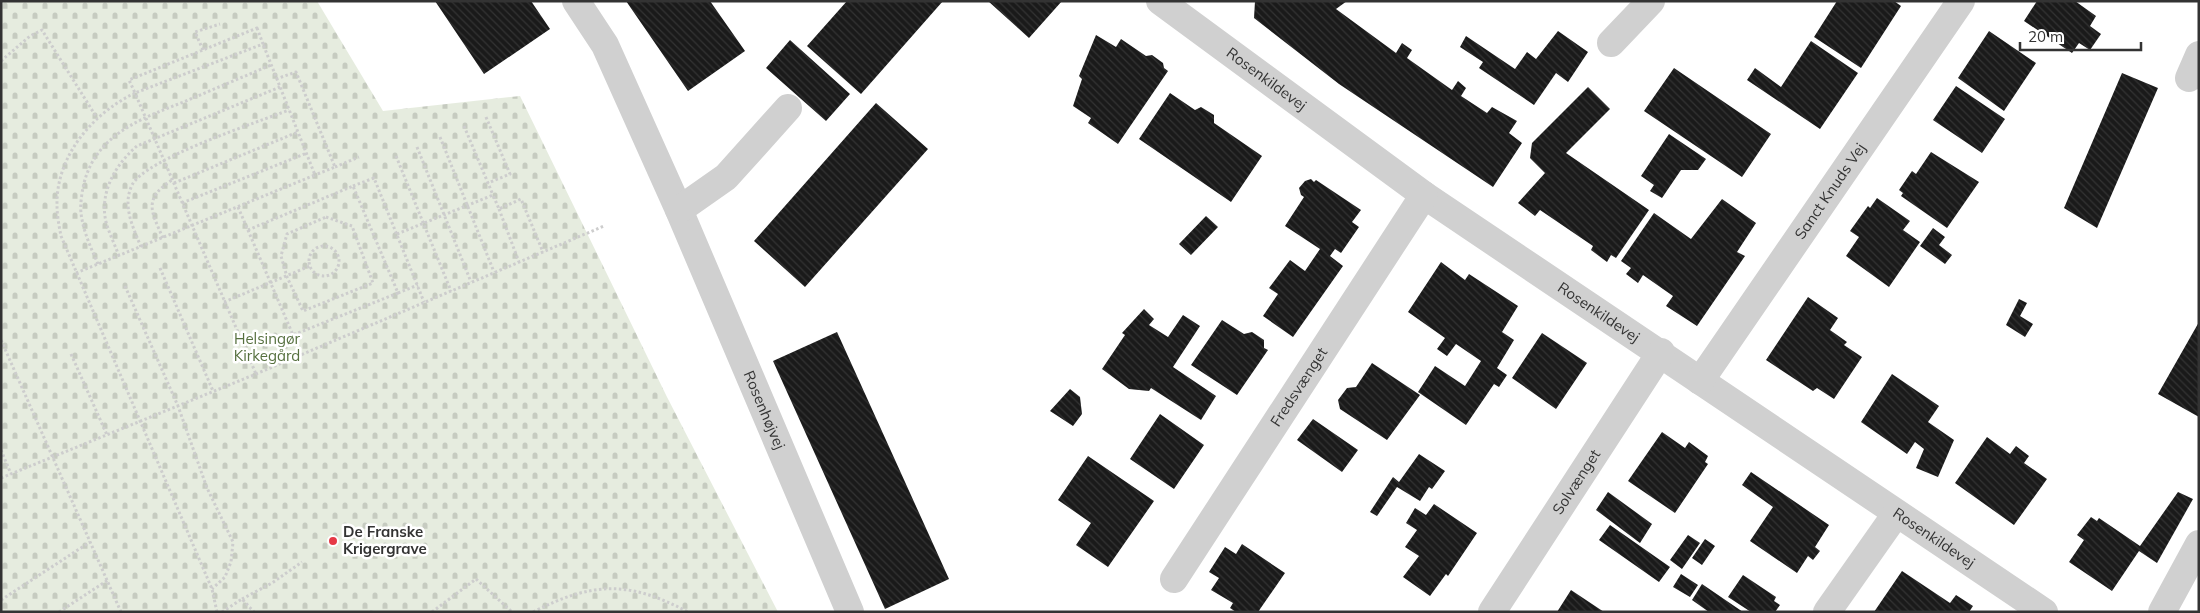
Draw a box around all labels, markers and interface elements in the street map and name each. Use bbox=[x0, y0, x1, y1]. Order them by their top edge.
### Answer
scale bar bbox=[2020, 20, 2141, 52]
text: 20 m bbox=[2028, 27, 2063, 46]
street label: Rosenkildevej bbox=[1223, 43, 1310, 114]
street label: Sanct Knuds Vej bbox=[1790, 139, 1869, 243]
street label: Rosenkildevej bbox=[1554, 278, 1643, 346]
park label: Helsingør Kirkegård bbox=[234, 329, 301, 365]
street label: Fredsvænget bbox=[1266, 344, 1331, 430]
street label: Rosenhøjvej bbox=[739, 368, 790, 452]
street label: Solvænget bbox=[1548, 446, 1604, 518]
street label: Rosenkildevej bbox=[1889, 503, 1979, 572]
place label: De Franske Krigergrave bbox=[343, 522, 427, 558]
marker: De Franske Krigergrave bbox=[327, 535, 339, 547]

